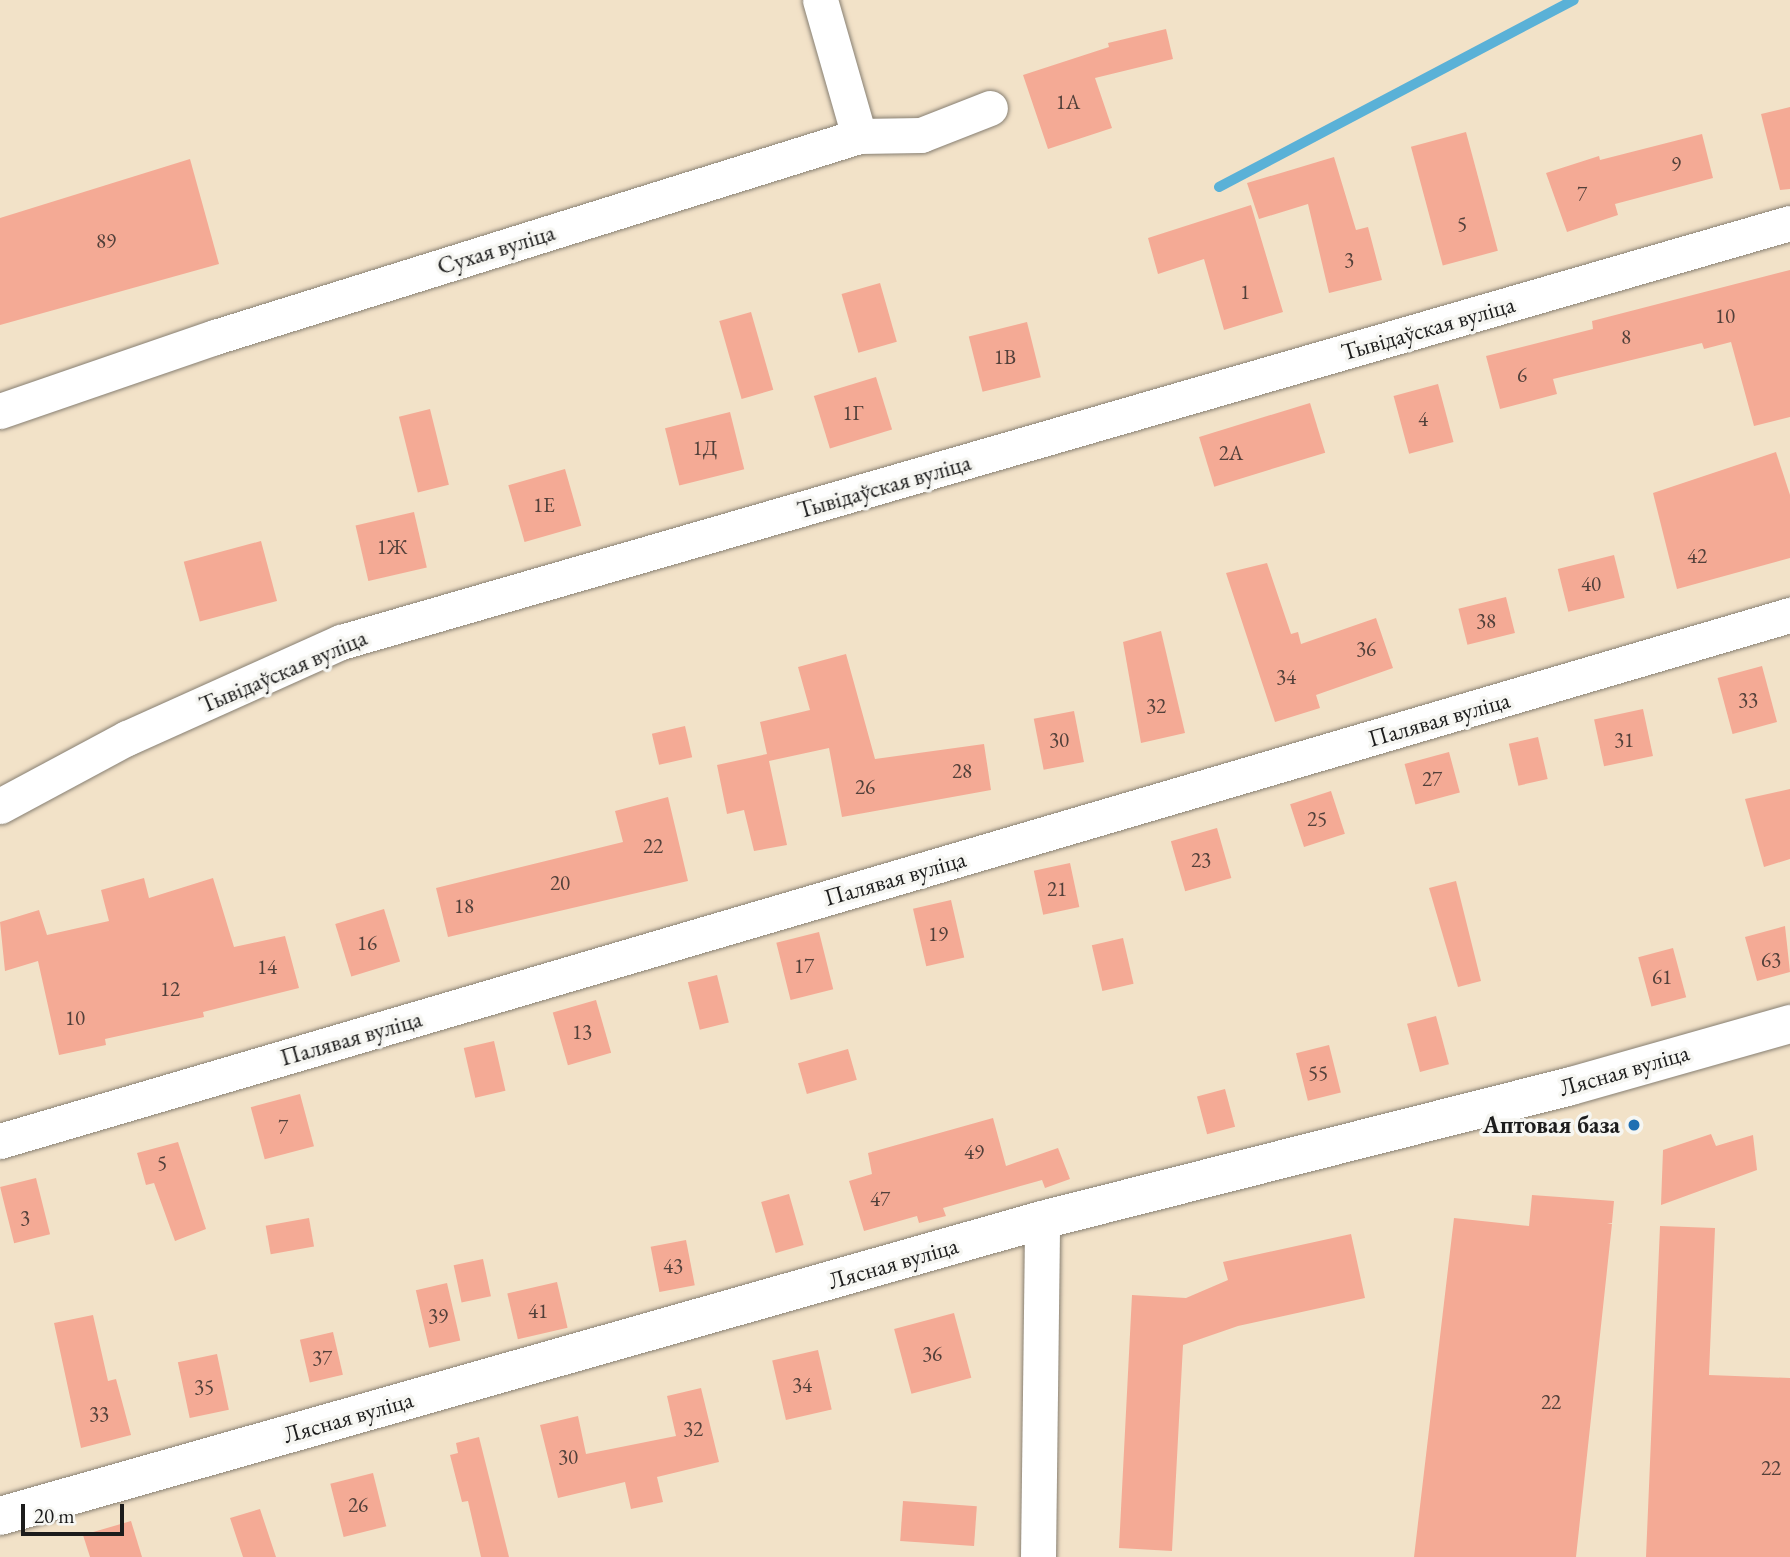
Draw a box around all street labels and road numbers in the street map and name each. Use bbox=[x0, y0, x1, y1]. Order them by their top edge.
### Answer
street label: Сухая вуліца bbox=[434, 217, 558, 281]
street label: Тывідаўская вуліца bbox=[1338, 289, 1518, 367]
street label: Тывідаўская вуліца bbox=[794, 447, 974, 525]
street label: Тывідаўская вуліца bbox=[195, 623, 371, 719]
street label: Палявая вуліца bbox=[1365, 685, 1513, 753]
street label: Палявая вуліца bbox=[821, 844, 969, 912]
street label: Палявая вуліца bbox=[277, 1004, 425, 1072]
street label: Лясная вуліца bbox=[1556, 1038, 1692, 1102]
street label: Лясная вуліца bbox=[825, 1231, 961, 1295]
street label: Лясная вуліца bbox=[280, 1385, 416, 1449]

